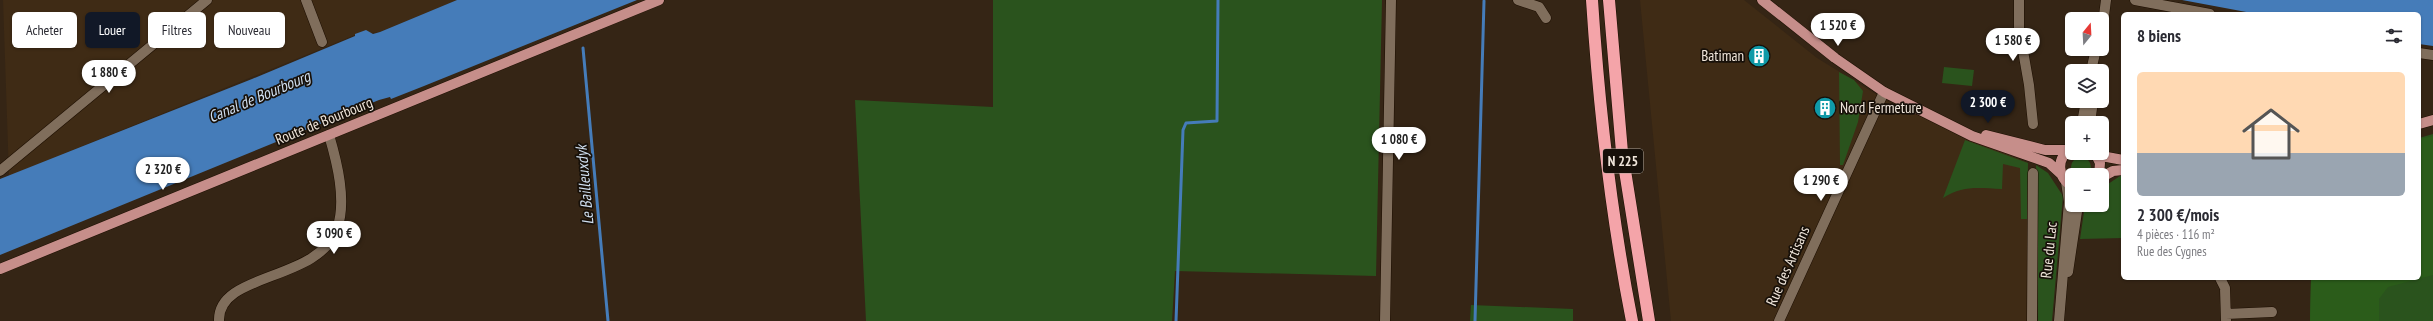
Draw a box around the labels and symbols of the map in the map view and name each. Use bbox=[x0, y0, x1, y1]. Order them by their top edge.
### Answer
north arrow bbox=[2065, 12, 2109, 56]
pin: 1 520 € bbox=[1801, 13, 1875, 47]
pin: 1 580 € bbox=[1976, 28, 2050, 62]
building icon: Batiman bbox=[1746, 43, 1772, 69]
place label: Batiman bbox=[1701, 46, 1744, 65]
pin: 1 880 € bbox=[72, 60, 146, 94]
water label: Canal de Bourbourg bbox=[205, 65, 314, 126]
pin: 2 300 € bbox=[1951, 90, 2025, 124]
street label: Route de Bourbourg bbox=[272, 92, 375, 149]
building icon: Nord Fermeture bbox=[1812, 95, 1838, 121]
place label: Nord Fermeture bbox=[1840, 98, 1922, 117]
pin: 1 080 € bbox=[1362, 127, 1436, 161]
water label: Le Bailleuxdyk bbox=[570, 142, 597, 226]
road number: N 225 bbox=[1603, 149, 1643, 173]
pin: 2 320 € bbox=[126, 157, 200, 191]
pin: 1 290 € bbox=[1784, 168, 1858, 202]
street label: Rue du Lac bbox=[2036, 220, 2061, 279]
pin: 3 090 € bbox=[297, 221, 371, 255]
street label: Rue des Artisans bbox=[1762, 223, 1814, 309]

